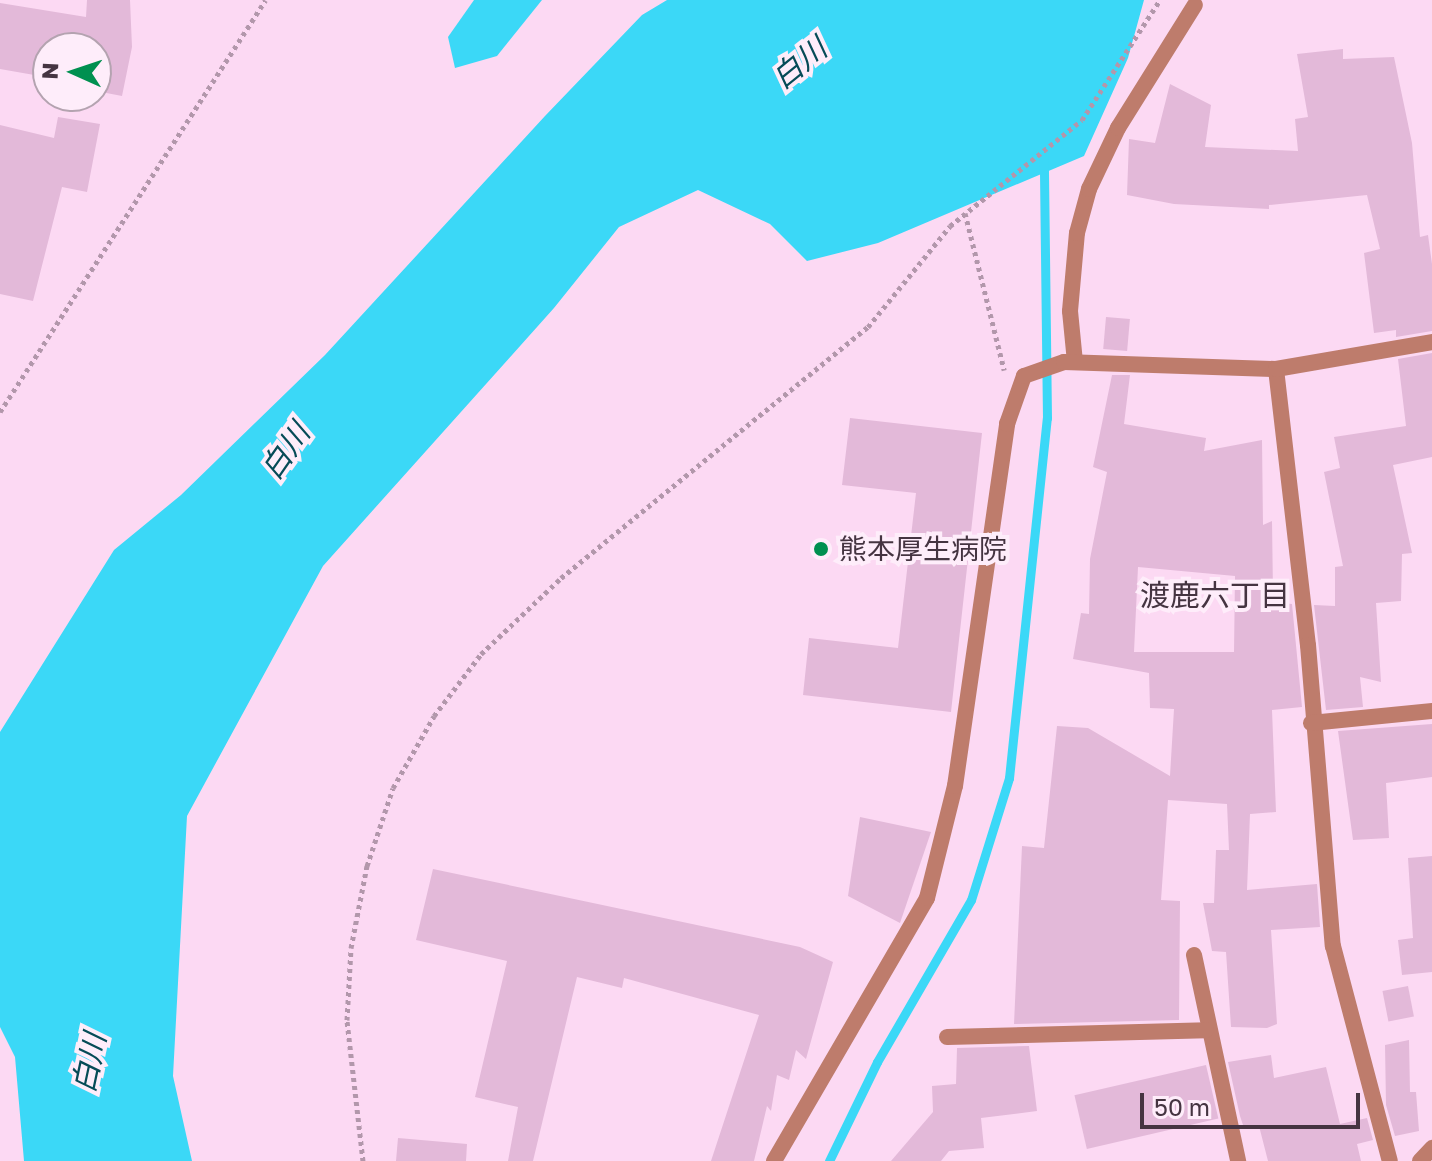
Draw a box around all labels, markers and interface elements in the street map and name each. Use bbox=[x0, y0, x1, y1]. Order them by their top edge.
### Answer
water label: 白川 bbox=[764, 30, 834, 96]
north arrow bbox=[32, 32, 112, 112]
text: N bbox=[36, 62, 63, 80]
water label: 白川 bbox=[253, 416, 317, 486]
place label: 熊本厚生病院 bbox=[839, 532, 1007, 566]
marker: 熊本厚生病院 bbox=[810, 538, 832, 560]
district label: 渡鹿六丁目 bbox=[1140, 577, 1290, 613]
water label: 白川 bbox=[65, 1030, 113, 1096]
scale bar bbox=[1144, 1077, 1364, 1127]
text: 50 m bbox=[1154, 1092, 1210, 1121]

